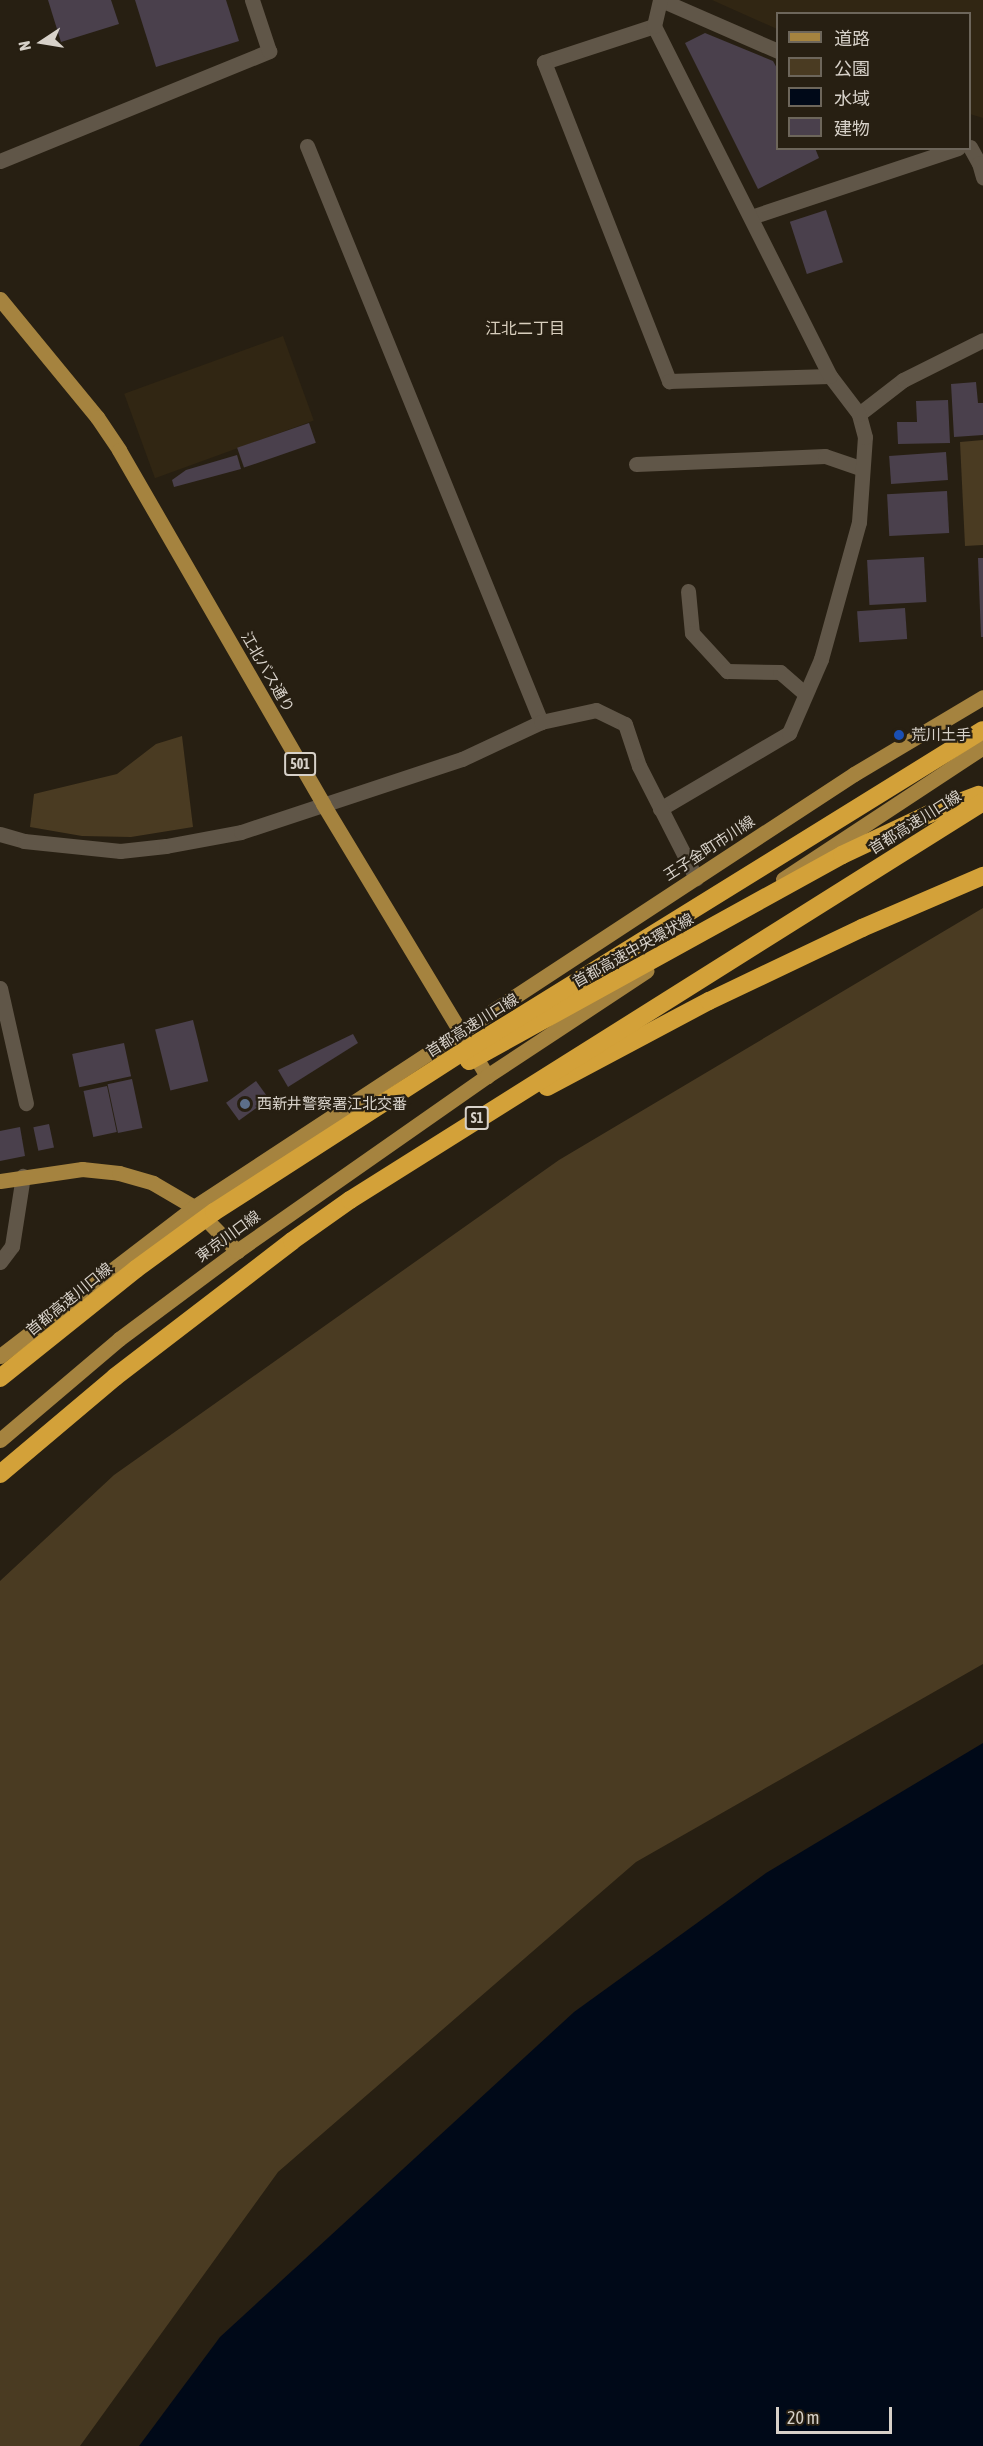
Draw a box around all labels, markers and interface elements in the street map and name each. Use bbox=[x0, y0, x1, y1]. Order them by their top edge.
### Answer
north arrow bbox=[12, 12, 72, 72]
legend bbox=[776, 12, 971, 150]
text: 道路 bbox=[834, 28, 870, 49]
text: N bbox=[15, 39, 34, 52]
text: 公園 bbox=[834, 58, 870, 79]
text: 水域 bbox=[834, 88, 870, 109]
text: 建物 bbox=[834, 118, 870, 139]
district label: 江北二丁目 bbox=[485, 318, 565, 338]
street label: 江北バス通り bbox=[238, 629, 298, 715]
place label: 荒川土手 bbox=[911, 726, 971, 744]
marker: 荒川土手 bbox=[892, 728, 906, 742]
road number: 501 bbox=[284, 753, 316, 775]
street label: 首都高速川口線 bbox=[866, 787, 964, 857]
street label: 王子金町市川線 bbox=[660, 812, 758, 884]
street label: 首都高速中央環状線 bbox=[570, 909, 696, 991]
street label: 首都高速川口線 bbox=[423, 990, 521, 1060]
place label: 西新井警察署江北交番 bbox=[257, 1095, 407, 1113]
marker: 西新井警察署江北交番 bbox=[238, 1097, 252, 1111]
road number: S1 bbox=[464, 1107, 490, 1129]
street label: 東京川口線 bbox=[192, 1207, 264, 1265]
street label: 首都高速川口線 bbox=[23, 1259, 115, 1339]
scale bar bbox=[779, 2395, 894, 2433]
text: 20 m bbox=[787, 2407, 819, 2428]

